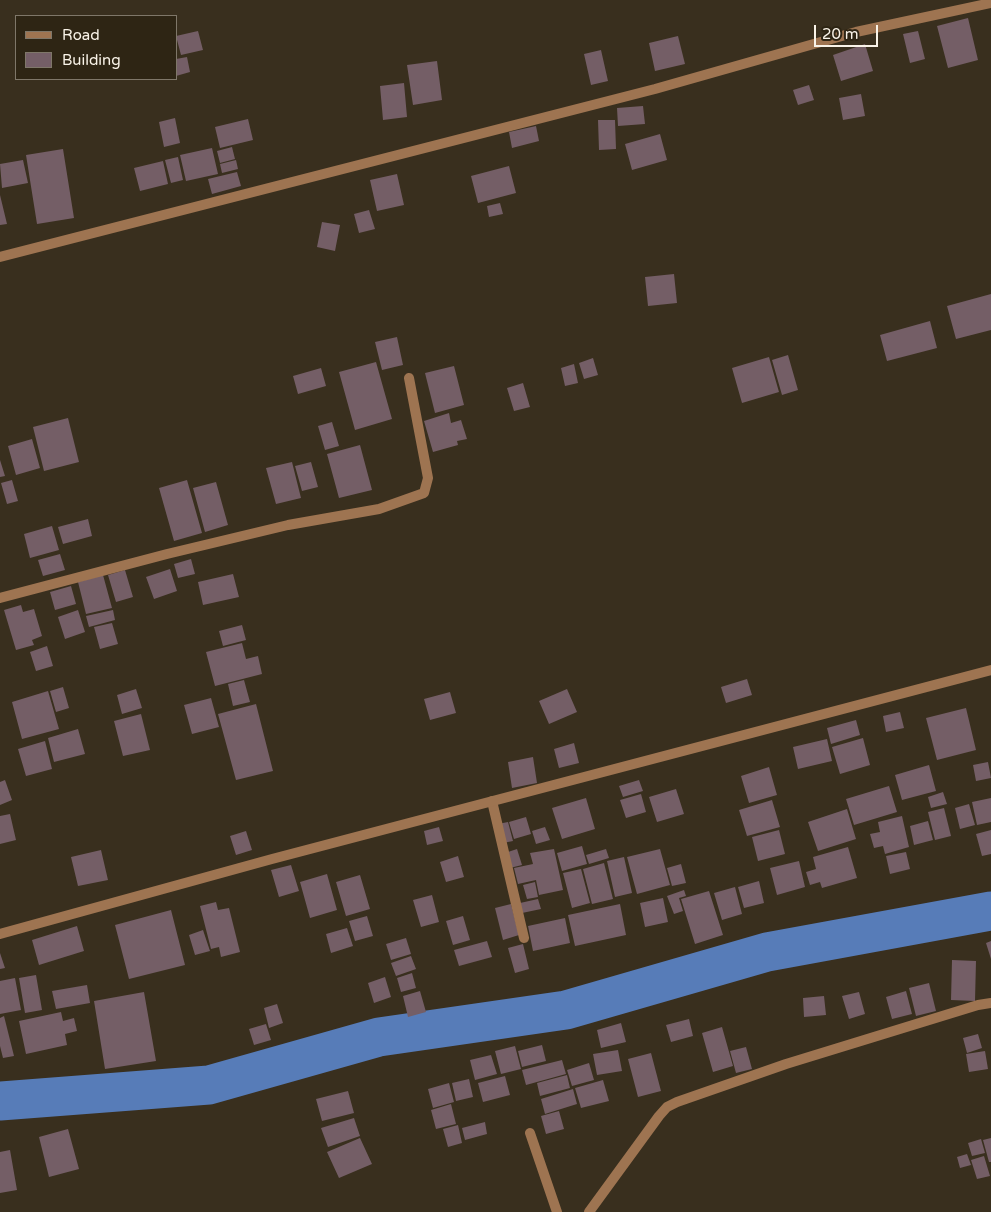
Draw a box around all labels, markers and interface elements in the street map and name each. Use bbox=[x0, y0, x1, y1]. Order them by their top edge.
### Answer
legend bbox=[15, 15, 178, 80]
scale bar bbox=[816, 15, 880, 47]
text: 20 m bbox=[822, 25, 859, 43]
text: Road bbox=[62, 26, 100, 44]
text: Building bbox=[62, 51, 121, 69]

